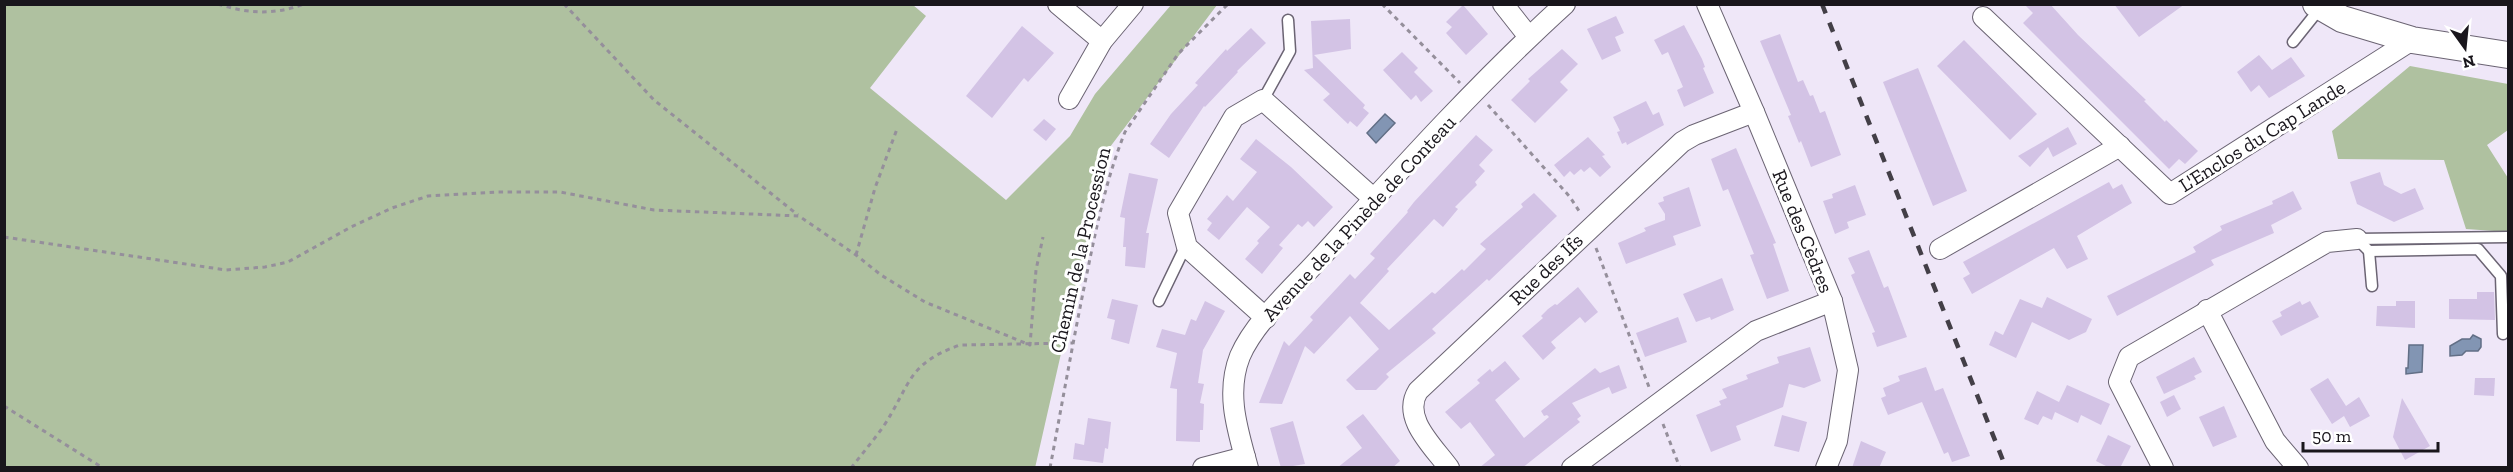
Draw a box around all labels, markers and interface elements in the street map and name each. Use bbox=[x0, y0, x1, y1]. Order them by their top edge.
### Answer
north arrow bbox=[2435, 18, 2495, 78]
text: N bbox=[2460, 51, 2477, 73]
street label: L'Enclos du Cap Lande bbox=[2174, 75, 2350, 197]
street label: Avenue de la Pinède de Conteau bbox=[1257, 110, 1461, 326]
street label: Chemin de la Procession bbox=[1045, 144, 1115, 355]
street label: Rue des Cèdres bbox=[1767, 166, 1839, 296]
street label: Rue des Ifs bbox=[1504, 228, 1588, 310]
scale bar bbox=[2303, 415, 2438, 453]
text: 50 m bbox=[2312, 425, 2352, 447]

